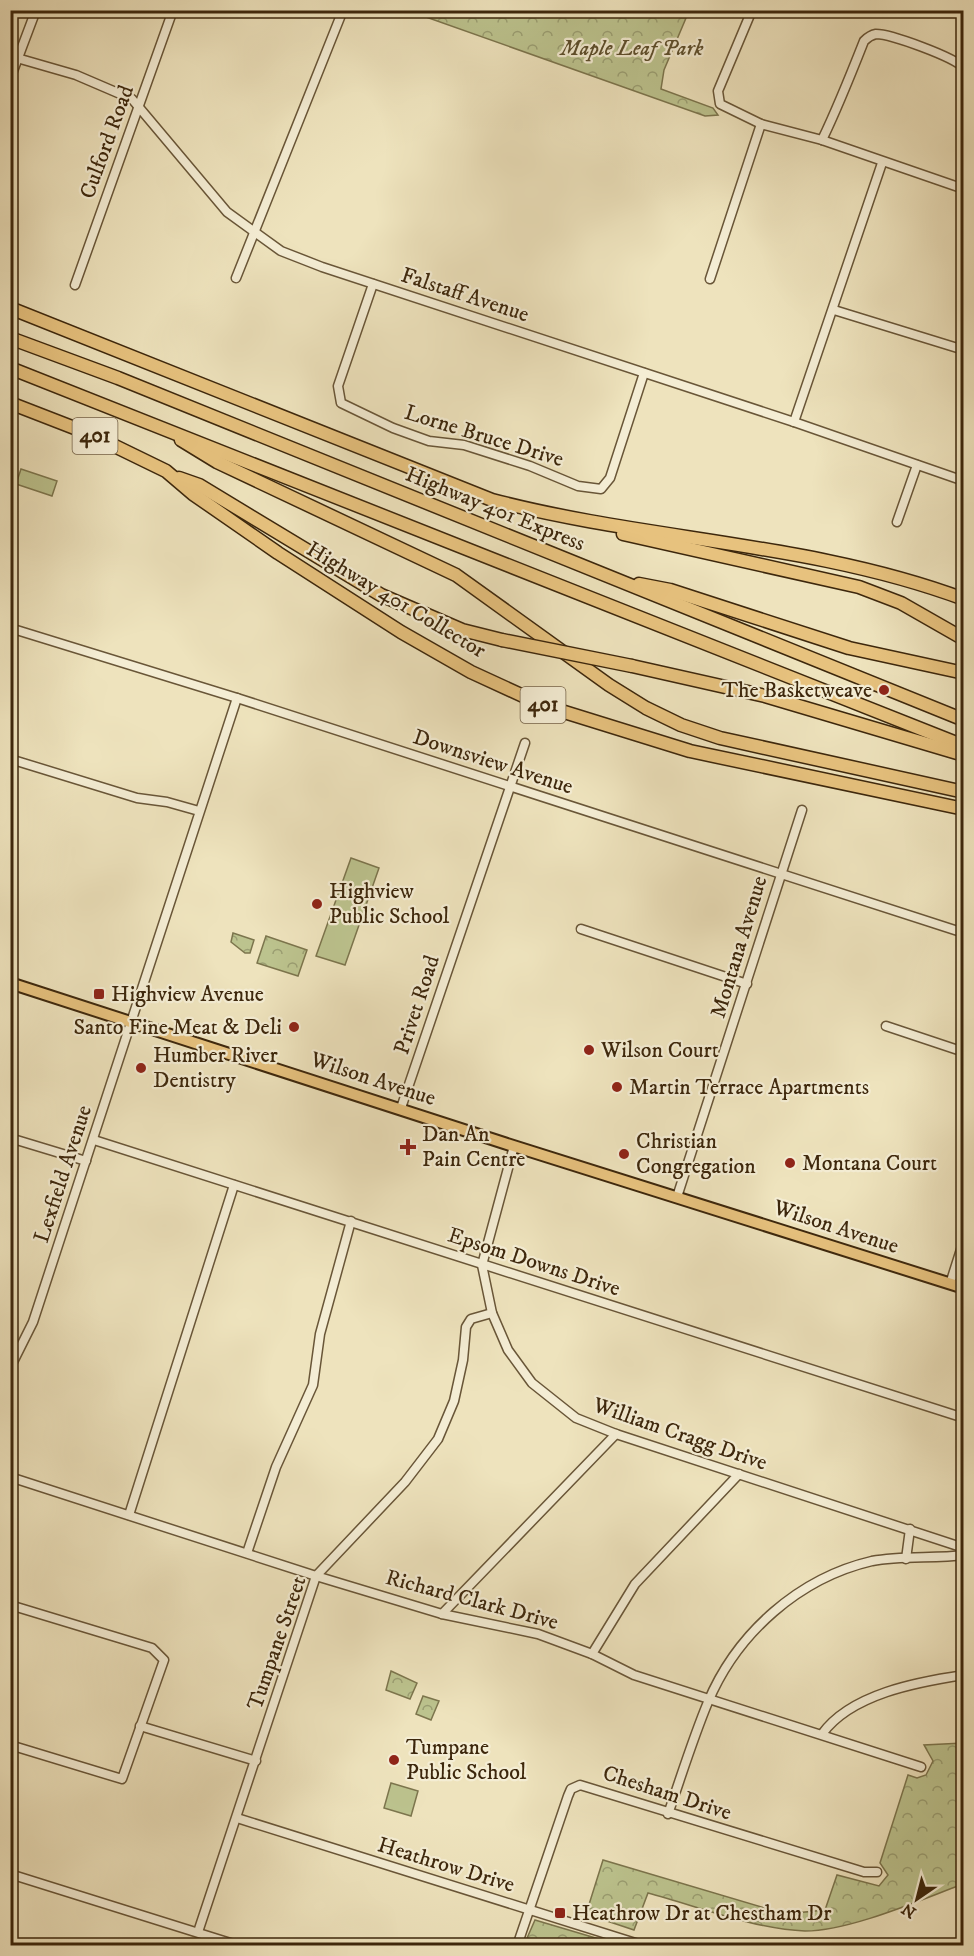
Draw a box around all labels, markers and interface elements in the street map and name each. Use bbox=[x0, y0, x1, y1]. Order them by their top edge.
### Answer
park label: Maple Leaf Park bbox=[558, 35, 704, 62]
street label: Culford Road bbox=[74, 82, 140, 202]
street label: Falstaff Avenue bbox=[398, 262, 532, 328]
street label: Lorne Bruce Drive bbox=[401, 399, 567, 473]
road number: 401 bbox=[72, 418, 118, 454]
street label: Highway 401 Express bbox=[401, 461, 589, 557]
street label: Highway 401 Collector bbox=[301, 536, 491, 665]
place label: The Basketweave bbox=[721, 677, 872, 704]
marker: The Basketweave bbox=[877, 683, 891, 697]
road number: 401 bbox=[520, 687, 566, 723]
street label: Downsview Avenue bbox=[410, 723, 576, 801]
street label: Montana Avenue bbox=[705, 873, 773, 1021]
place label: Highview Public School bbox=[329, 878, 450, 930]
marker: Highview Public School bbox=[310, 897, 324, 911]
street label: Privet Road bbox=[388, 952, 446, 1058]
place label: Highview Avenue bbox=[111, 981, 264, 1008]
marker: Highview Avenue bbox=[92, 987, 106, 1001]
place label: Santo Fine Meat & Deli bbox=[73, 1014, 282, 1041]
marker: Santo Fine Meat & Deli bbox=[287, 1020, 301, 1034]
place label: Wilson Court bbox=[600, 1037, 719, 1064]
place label: Humber River Dentistry bbox=[153, 1042, 279, 1094]
marker: Wilson Court bbox=[582, 1043, 596, 1057]
street label: Wilson Avenue bbox=[306, 1046, 439, 1112]
marker: Humber River Dentistry bbox=[134, 1061, 148, 1075]
place label: Martin Terrace Apartments bbox=[629, 1074, 869, 1101]
marker: Martin Terrace Apartments bbox=[610, 1080, 624, 1094]
street label: Lexfield Avenue bbox=[28, 1102, 98, 1246]
place label: Dan An Pain Centre bbox=[422, 1121, 525, 1173]
place label: Christian Congregation bbox=[636, 1128, 756, 1180]
marker: Dan An Pain Centre bbox=[399, 1138, 417, 1156]
marker: Christian Congregation bbox=[617, 1147, 631, 1161]
place label: Montana Court bbox=[802, 1150, 937, 1177]
marker: Montana Court bbox=[783, 1156, 797, 1170]
street label: Wilson Avenue bbox=[769, 1194, 902, 1260]
street label: Epsom Downs Drive bbox=[444, 1221, 624, 1303]
street label: William Cragg Drive bbox=[588, 1391, 771, 1476]
street label: Richard Clark Drive bbox=[383, 1564, 561, 1636]
street label: Tumpane Street bbox=[241, 1572, 313, 1714]
place label: Tumpane Public School bbox=[406, 1734, 527, 1786]
marker: Tumpane Public School bbox=[387, 1753, 401, 1767]
street label: Chesham Drive bbox=[599, 1760, 735, 1826]
street label: Heathrow Drive bbox=[374, 1831, 518, 1899]
north arrow bbox=[887, 1869, 947, 1929]
text: N bbox=[898, 1899, 920, 1922]
place label: Heathrow Dr at Chestham Dr bbox=[572, 1900, 832, 1927]
marker: Heathrow Dr at Chestham Dr bbox=[553, 1906, 567, 1920]

